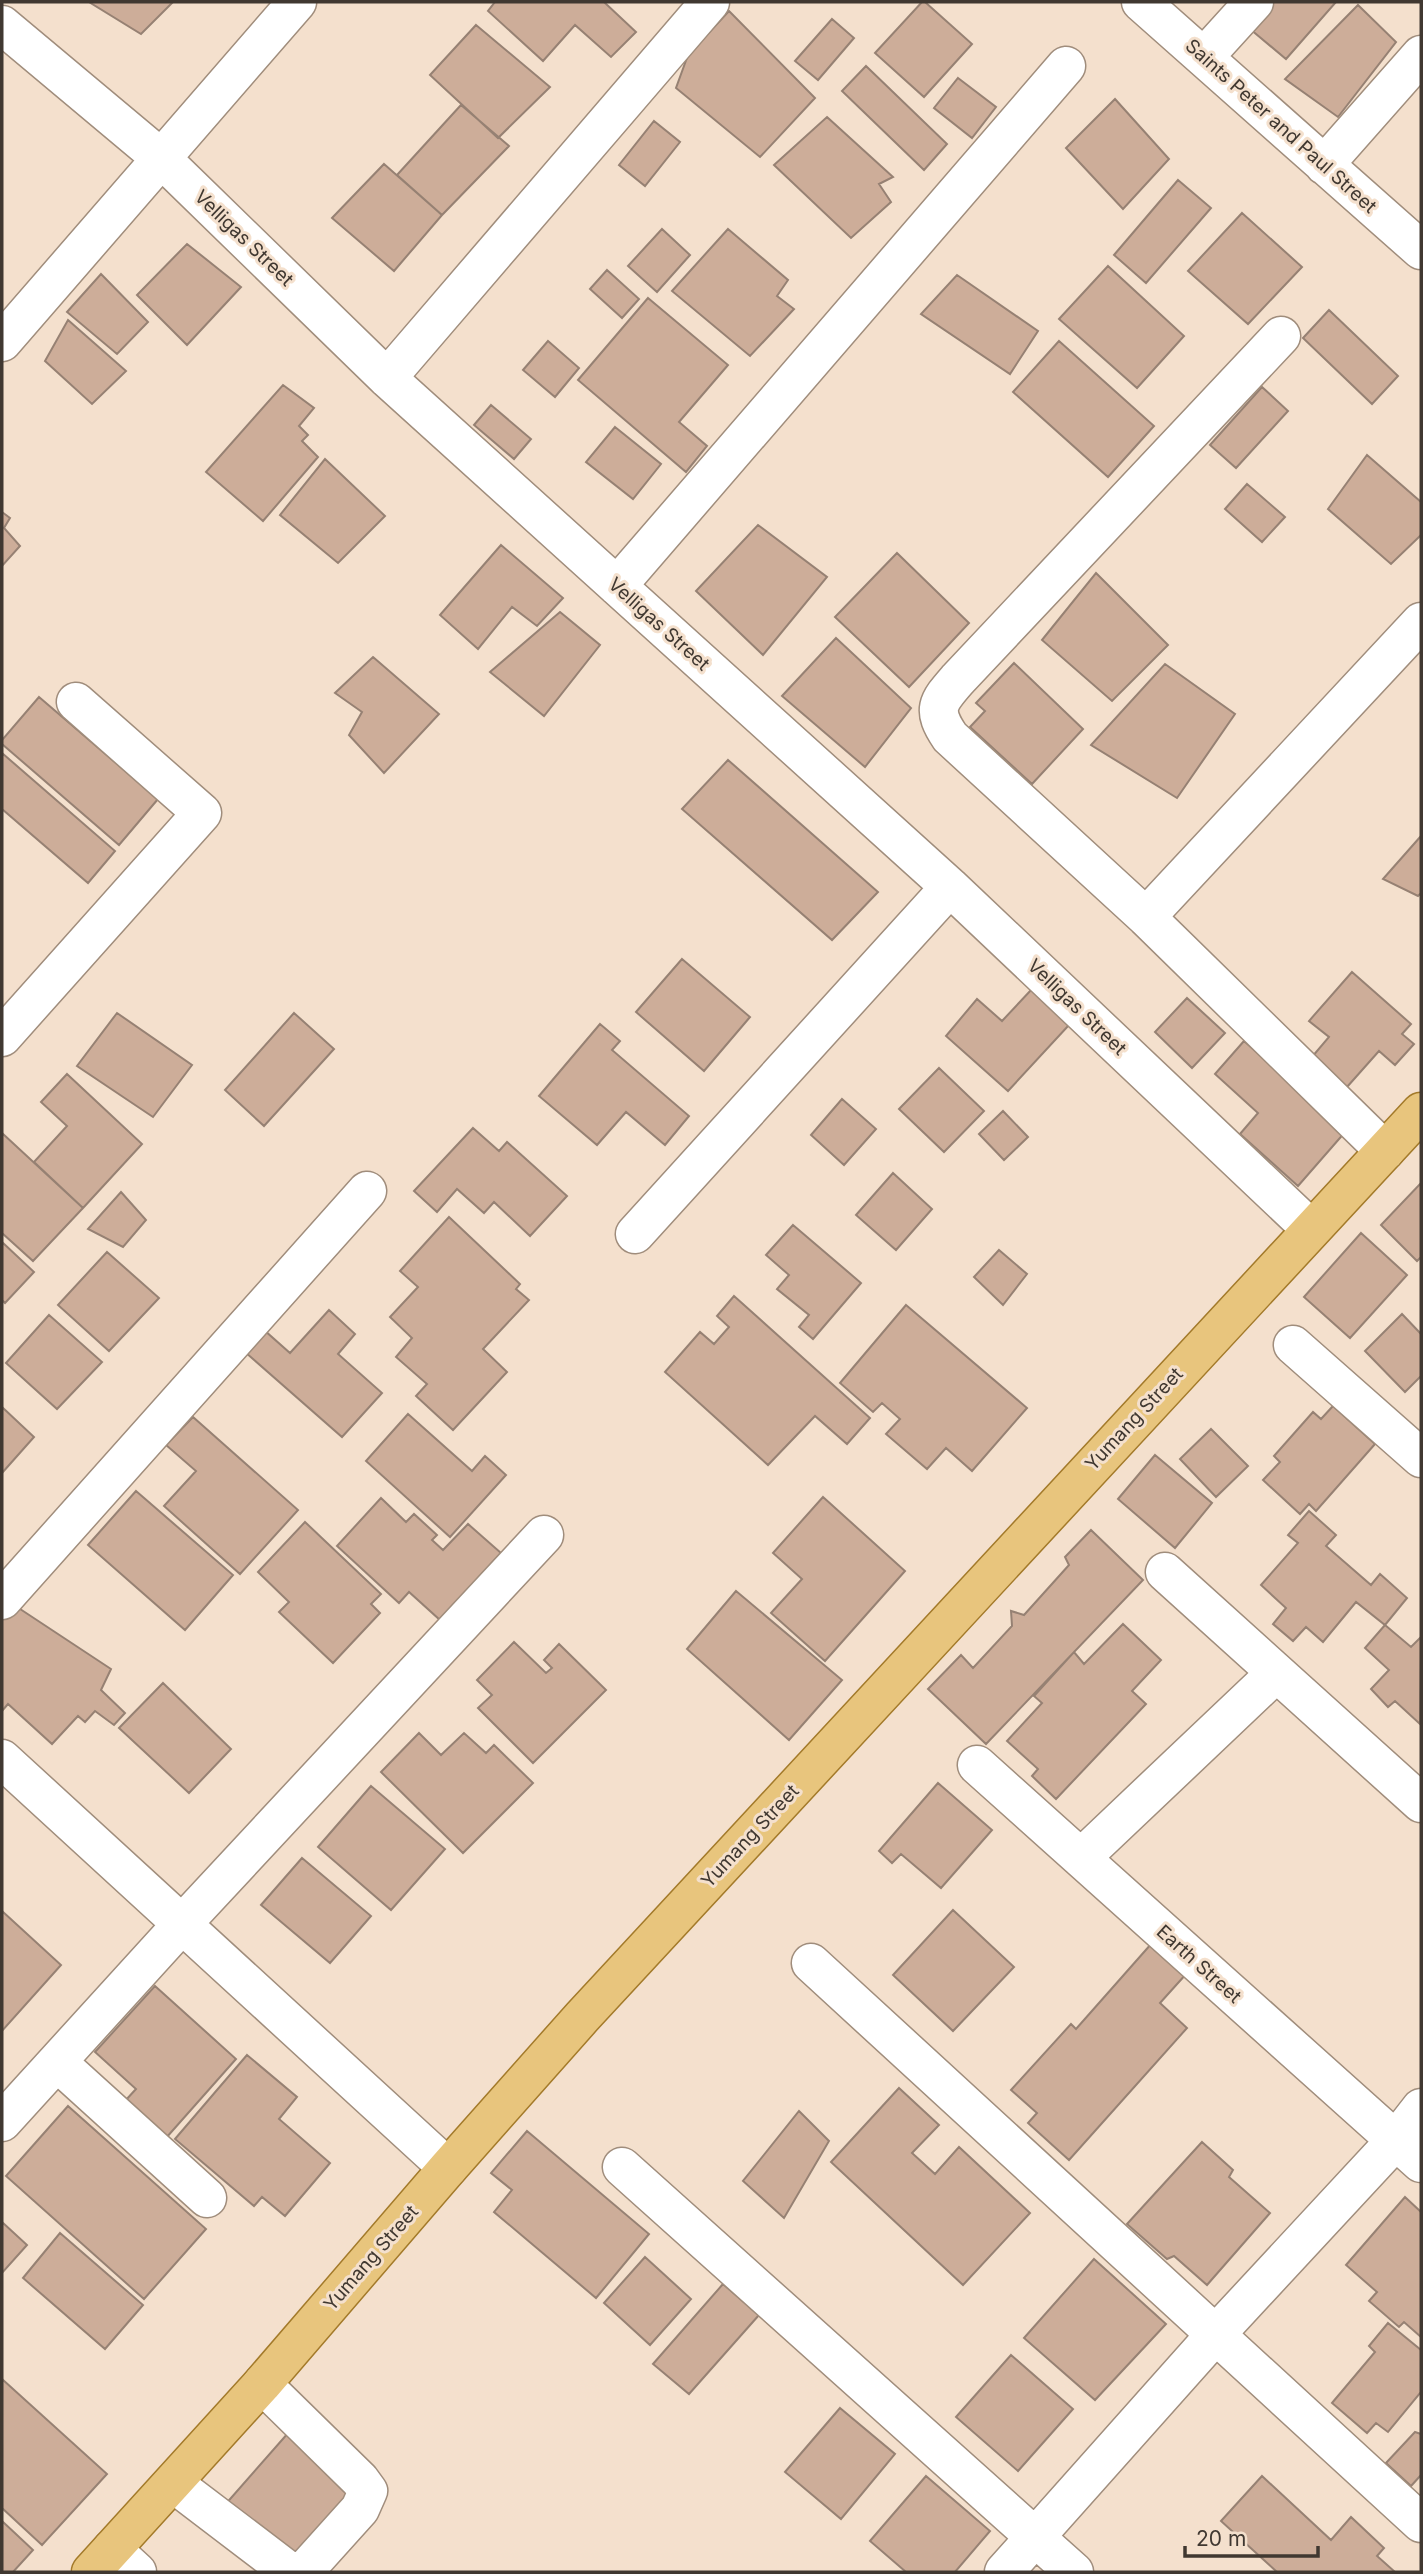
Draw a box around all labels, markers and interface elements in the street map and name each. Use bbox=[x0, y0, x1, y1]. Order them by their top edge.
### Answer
street label: Saints Peter and Paul Street bbox=[1181, 34, 1381, 218]
street label: Velligas Street bbox=[190, 185, 298, 291]
street label: Velligas Street bbox=[604, 573, 714, 675]
street label: Velligas Street bbox=[1023, 954, 1131, 1060]
street label: Yumang Street bbox=[1080, 1363, 1188, 1475]
street label: Yumang Street bbox=[696, 1780, 804, 1892]
street label: Earth Street bbox=[1152, 1920, 1246, 2008]
street label: Yumang Street bbox=[319, 2200, 423, 2316]
scale bar bbox=[1185, 2514, 1318, 2558]
text: 20 m bbox=[1196, 2526, 1246, 2551]

